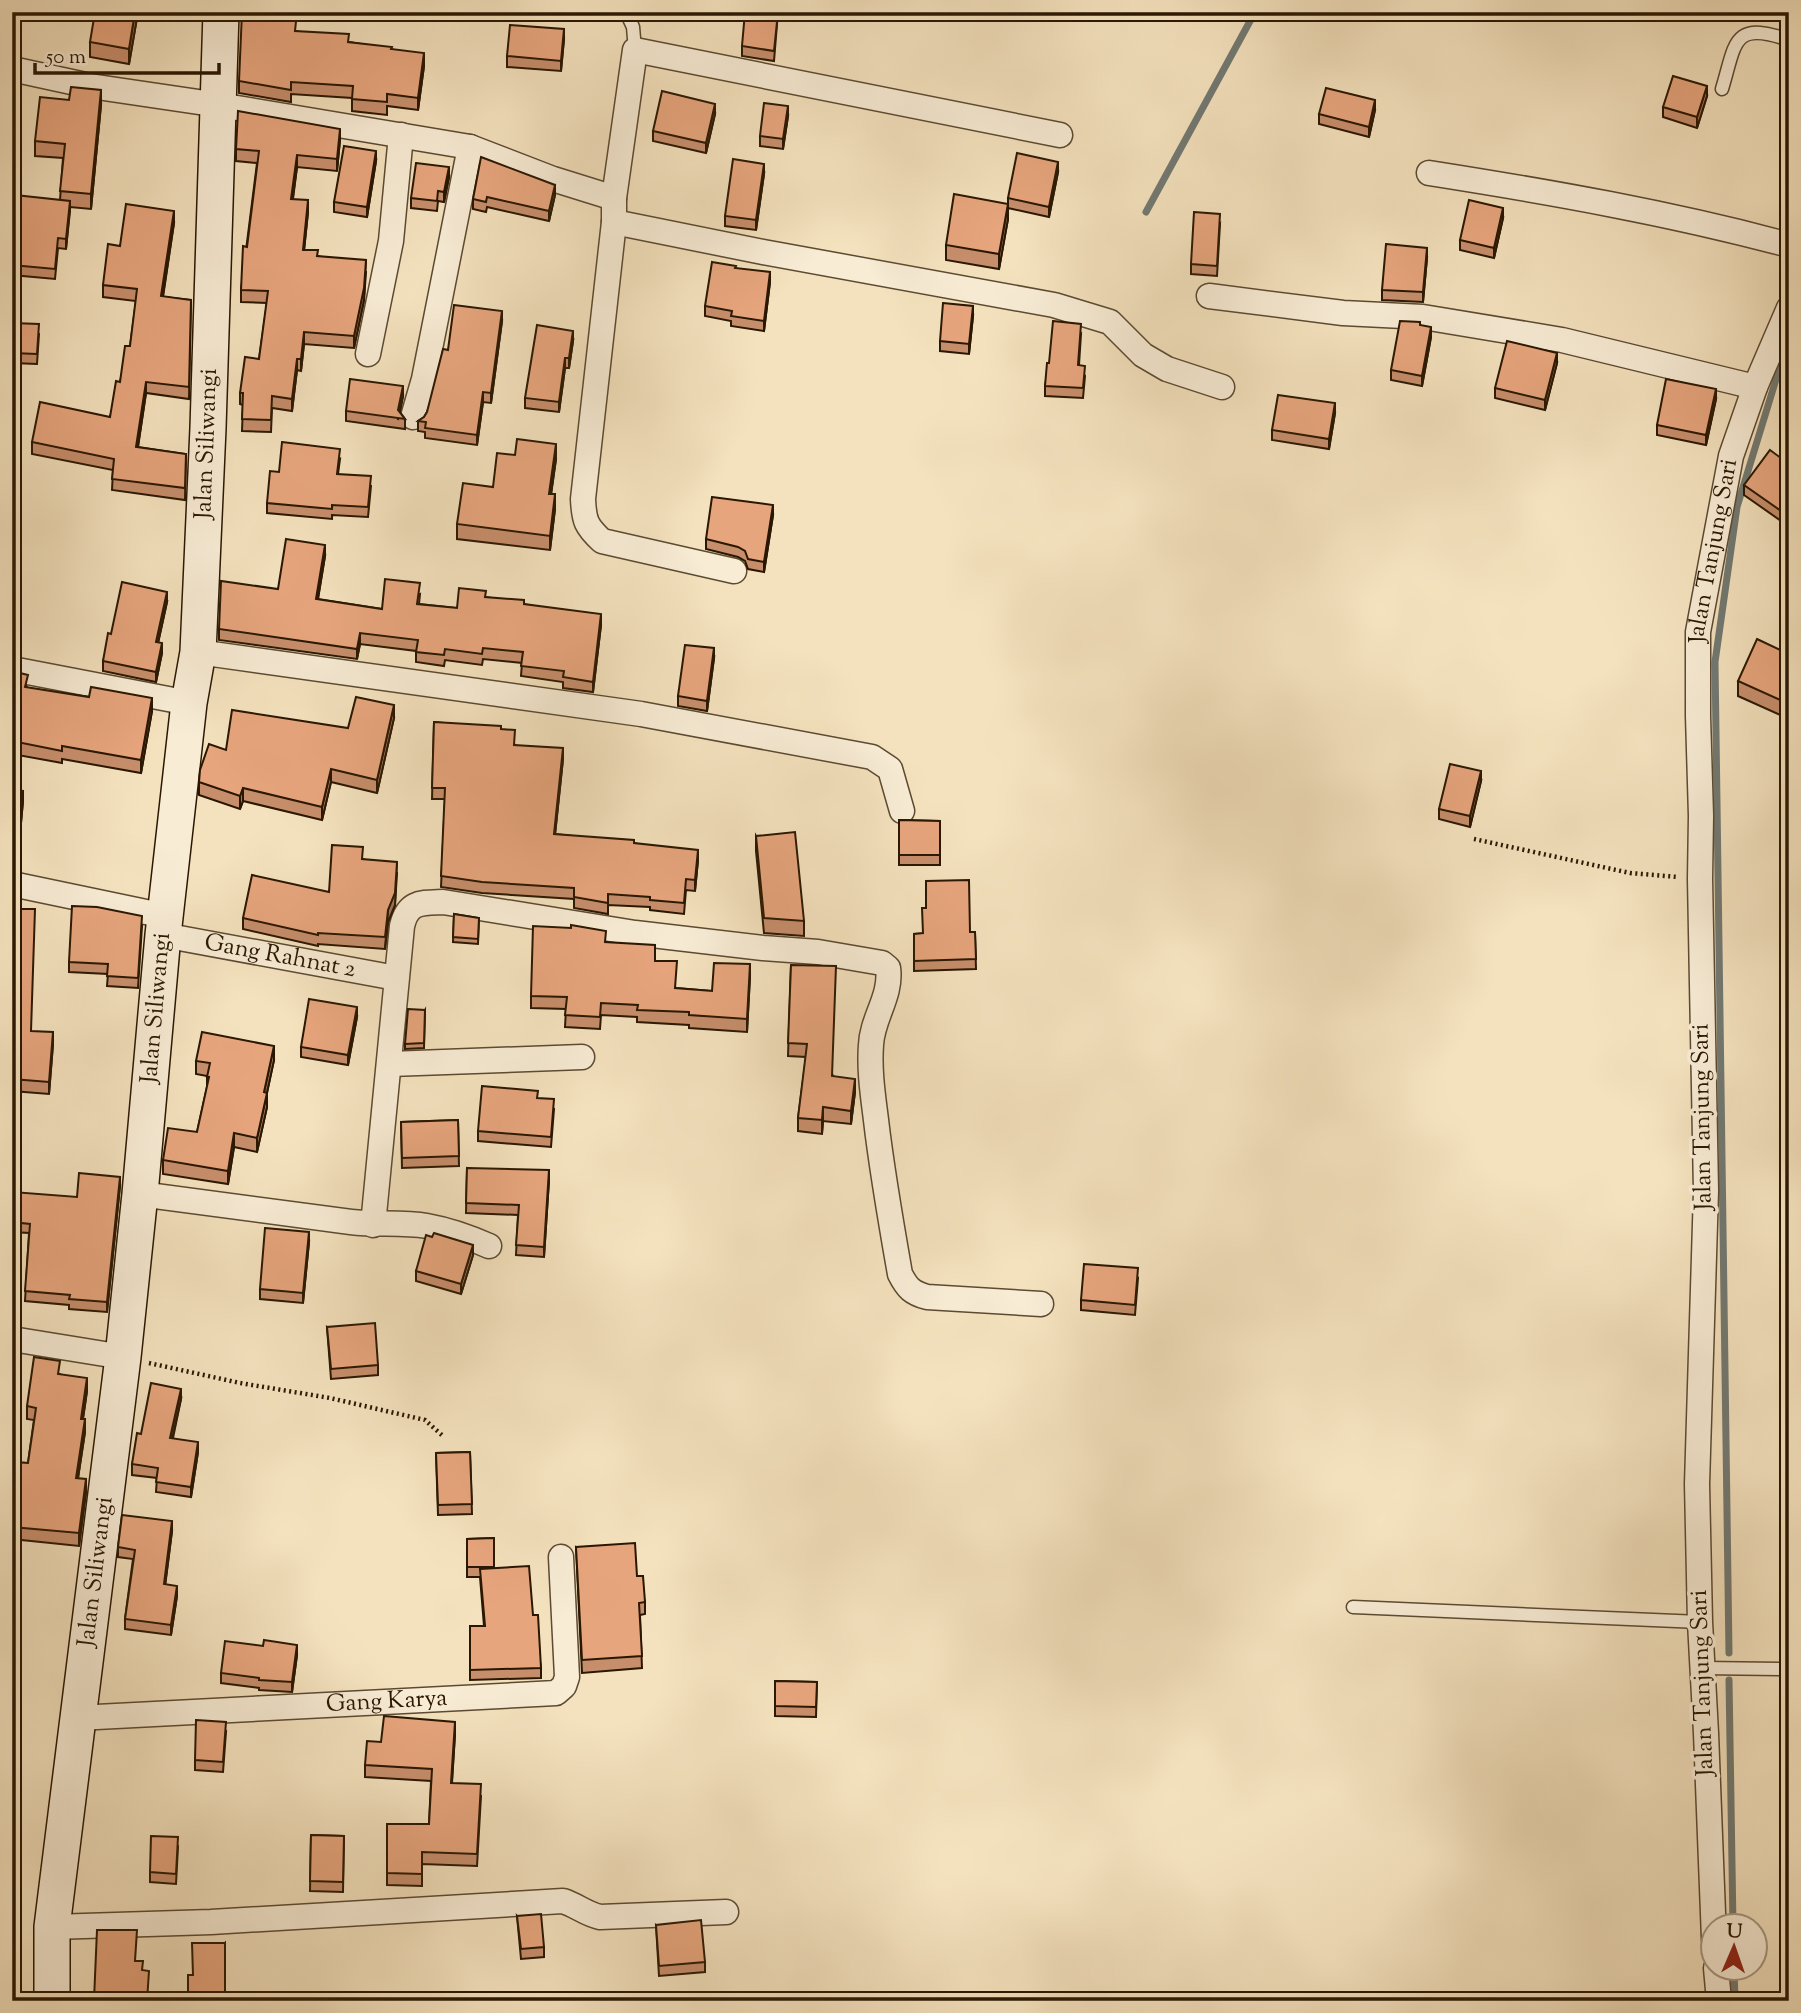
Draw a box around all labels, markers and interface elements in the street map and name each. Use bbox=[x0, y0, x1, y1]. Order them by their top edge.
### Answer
scale bar bbox=[35, 32, 219, 76]
text: 50 m bbox=[45, 43, 86, 73]
street label: Jalan Siliwangi bbox=[187, 367, 227, 522]
street label: Jalan Tanjung Sari bbox=[1681, 456, 1747, 645]
street label: Gang Rahnat 2 bbox=[201, 926, 359, 987]
street label: Jalan Siliwangi bbox=[133, 931, 180, 1087]
street label: Jalan Tanjung Sari bbox=[1684, 1023, 1722, 1213]
street label: Jalan Siliwangi bbox=[70, 1494, 122, 1651]
street label: Jalan Tanjung Sari bbox=[1683, 1589, 1723, 1779]
street label: Gang Karya bbox=[325, 1682, 448, 1722]
north arrow bbox=[1700, 1912, 1770, 1982]
text: U bbox=[1726, 1919, 1743, 1946]

